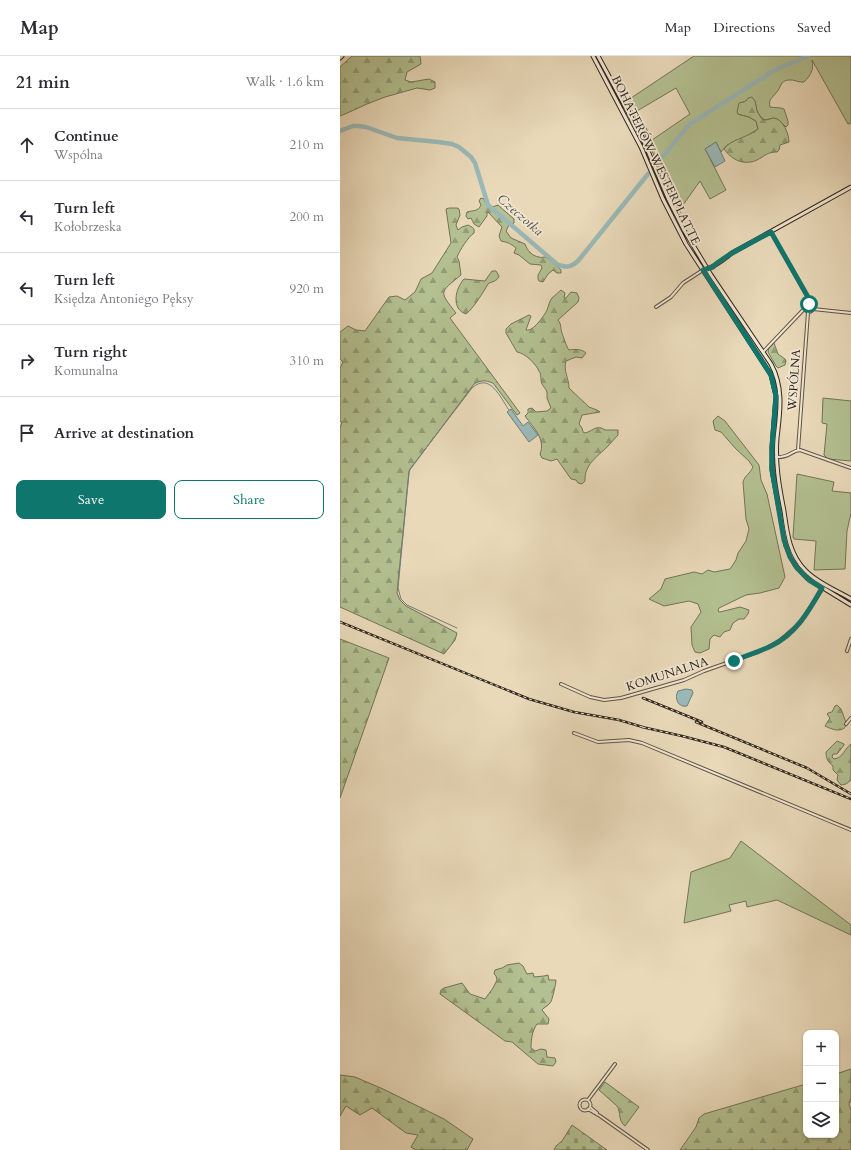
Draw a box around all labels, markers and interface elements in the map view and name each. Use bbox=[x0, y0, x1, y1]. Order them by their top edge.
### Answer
text: Map bbox=[20, 15, 59, 41]
text: Map bbox=[665, 18, 691, 37]
text: Directions bbox=[713, 18, 775, 37]
text: Saved bbox=[797, 18, 831, 37]
text: 21 min bbox=[16, 71, 70, 94]
street label: BOHATERÓW WESTERPLATTE bbox=[608, 72, 705, 247]
text: Walk · 1.6 km bbox=[245, 73, 324, 91]
text: Continue bbox=[54, 126, 119, 146]
icon: ahead bbox=[16, 134, 38, 156]
text: 210 m bbox=[290, 136, 324, 154]
text: Wspólna bbox=[54, 146, 103, 164]
water label: Czeczotka bbox=[493, 190, 547, 240]
text: Turn left bbox=[54, 198, 115, 218]
icon: left bbox=[16, 206, 38, 228]
text: 200 m bbox=[290, 208, 324, 226]
text: Kołobrzeska bbox=[54, 218, 122, 236]
text: Turn left bbox=[54, 270, 115, 290]
icon: left bbox=[16, 278, 38, 300]
text: 920 m bbox=[290, 280, 324, 298]
text: Księdza Antoniego Pęksy bbox=[54, 290, 194, 308]
route start bbox=[800, 295, 818, 313]
text: Turn right bbox=[54, 342, 127, 362]
street label: WSPÓLNA bbox=[783, 348, 804, 412]
icon: right bbox=[16, 350, 38, 372]
text: 310 m bbox=[290, 352, 324, 370]
text: Komunalna bbox=[54, 362, 118, 380]
icon: arrive bbox=[16, 422, 38, 444]
text: Arrive at destination bbox=[54, 423, 194, 443]
button: Save bbox=[16, 480, 166, 519]
button: Share bbox=[174, 480, 324, 519]
route end bbox=[725, 652, 743, 670]
street label: KOMUNALNA bbox=[624, 653, 710, 695]
map controls bbox=[803, 1030, 839, 1138]
button: + bbox=[803, 1030, 839, 1066]
button: − bbox=[803, 1066, 839, 1102]
button: layers bbox=[803, 1102, 839, 1138]

